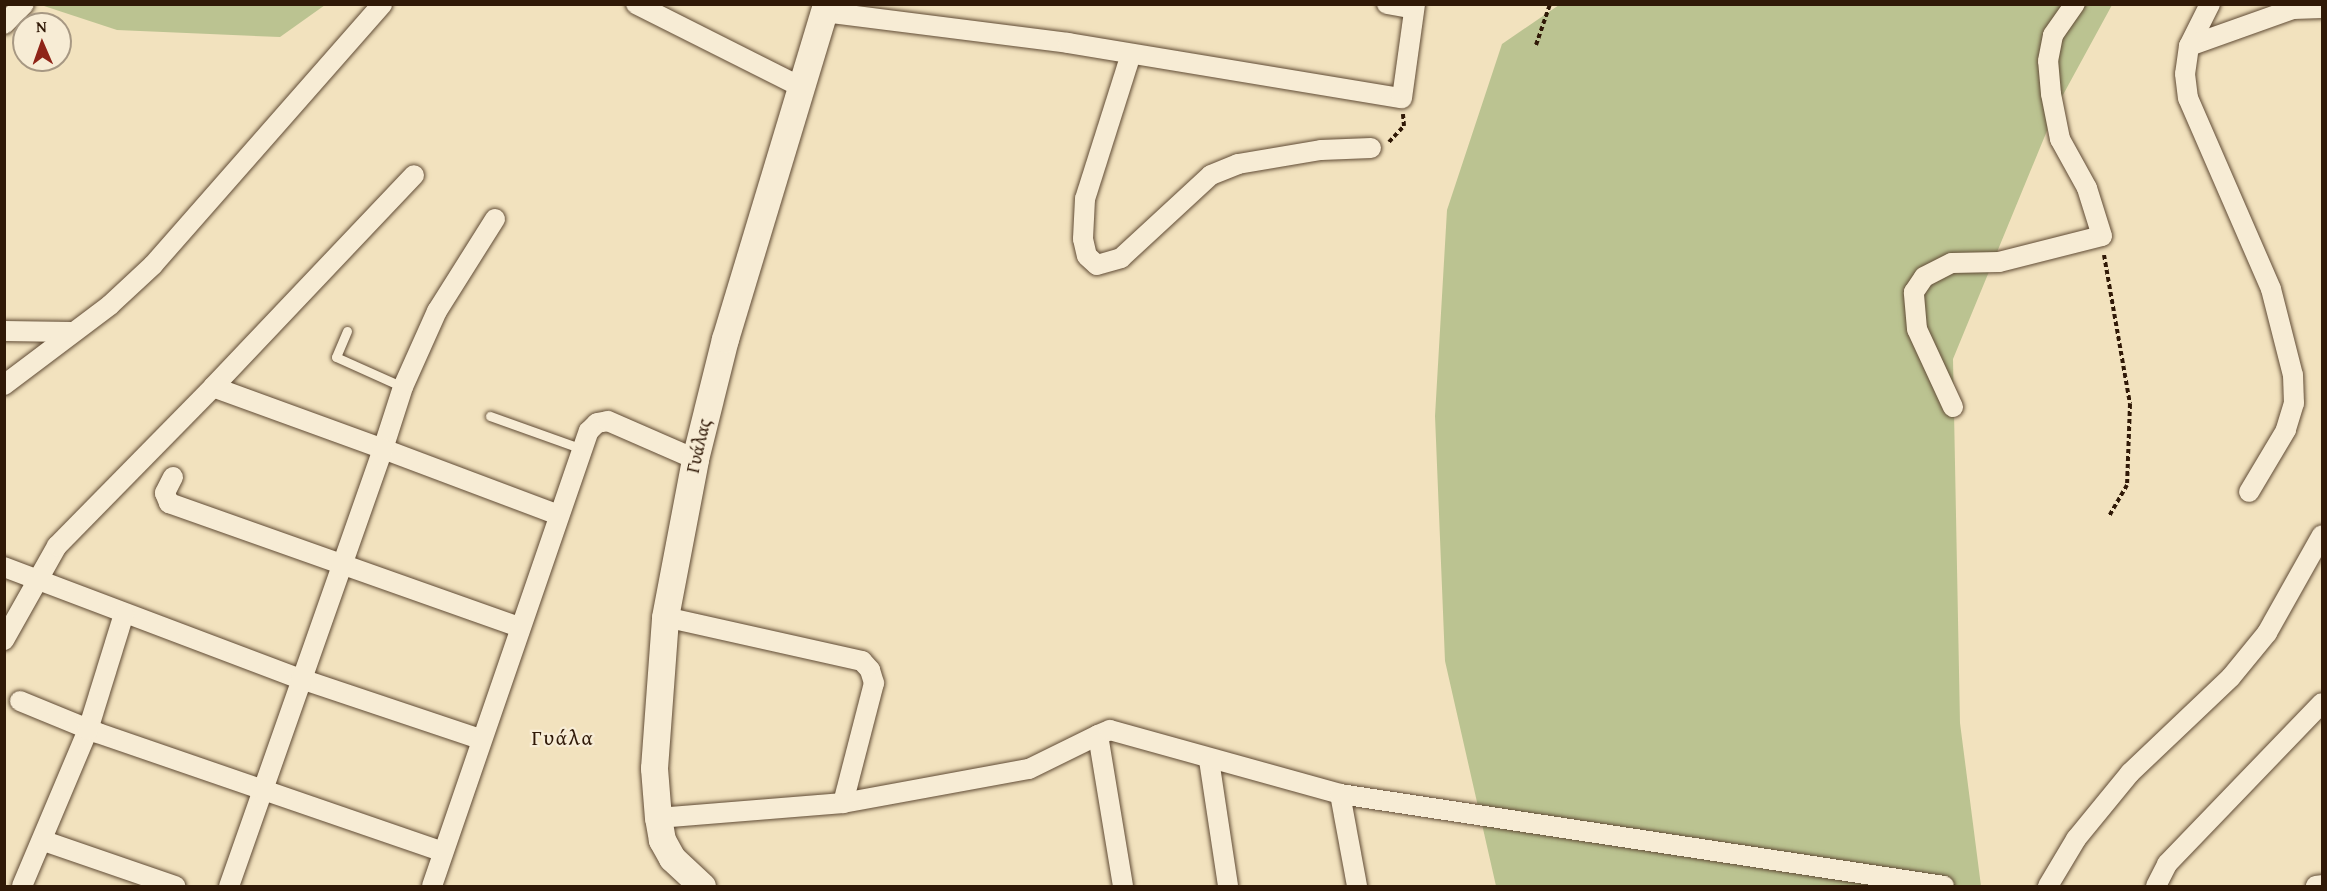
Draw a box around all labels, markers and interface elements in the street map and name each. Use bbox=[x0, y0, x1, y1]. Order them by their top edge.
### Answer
north arrow bbox=[12, 12, 72, 72]
text: N bbox=[36, 14, 47, 38]
street label: Γυάλας bbox=[682, 417, 716, 475]
district label: Γυάλα bbox=[532, 725, 594, 751]

